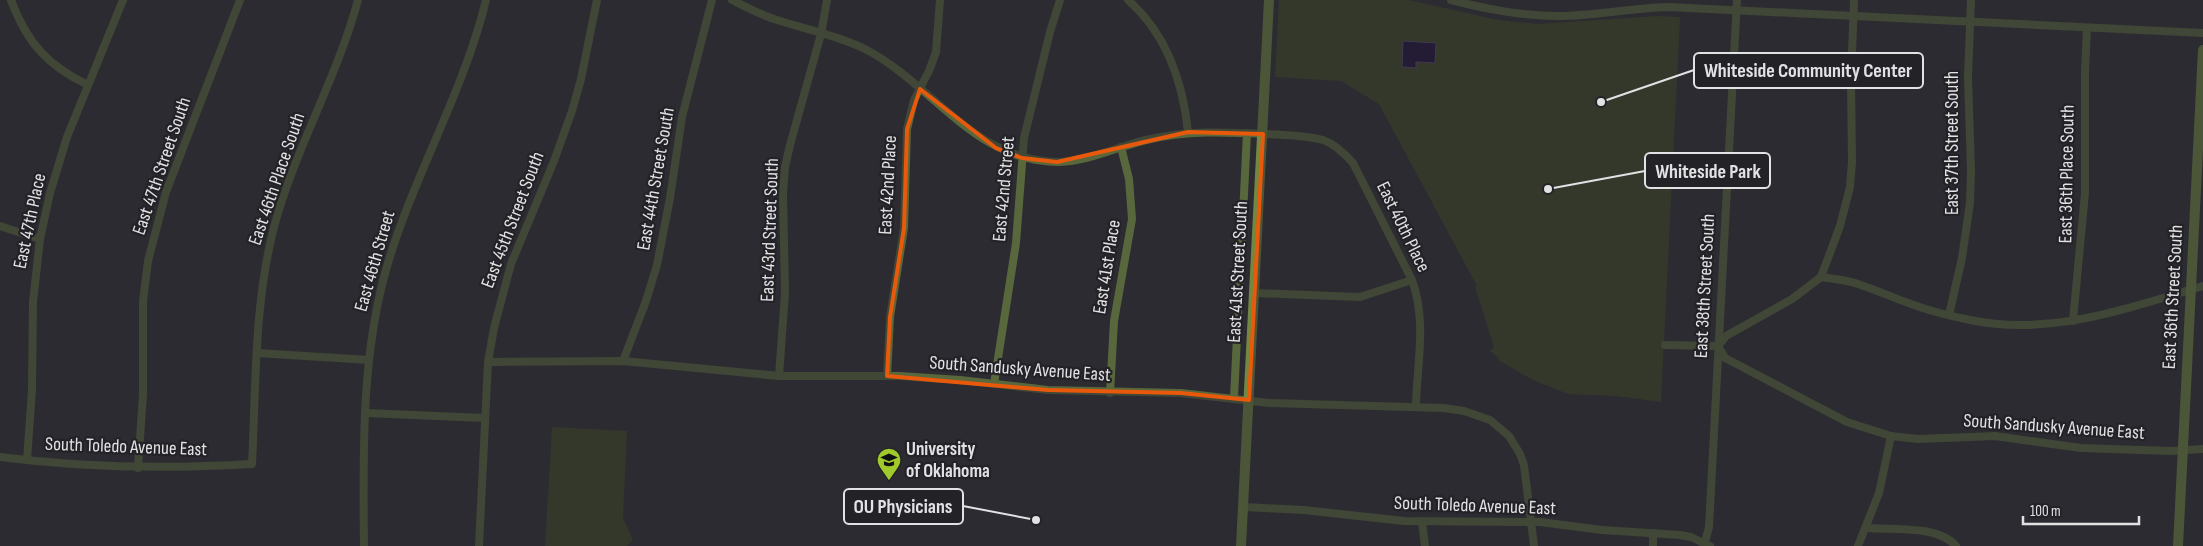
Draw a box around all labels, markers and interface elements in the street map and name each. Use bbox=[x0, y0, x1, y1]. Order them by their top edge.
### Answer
callout: Whiteside Community Center bbox=[1694, 53, 1923, 88]
text: Whiteside Community Center bbox=[1704, 59, 1912, 83]
street label: East 37th Street South bbox=[1941, 71, 1964, 215]
street label: East 47th Street South bbox=[128, 94, 196, 238]
street label: East 36th Place South bbox=[2054, 104, 2080, 244]
street label: East 44th Street South bbox=[632, 106, 680, 252]
street label: East 46th Place South bbox=[244, 110, 310, 248]
street label: East 42nd Place bbox=[874, 135, 902, 235]
street label: East 42nd Street bbox=[988, 135, 1020, 243]
street label: East 45th Street South bbox=[476, 149, 550, 291]
callout: Whiteside Park bbox=[1645, 153, 1770, 188]
street label: East 43rd Street South bbox=[756, 158, 784, 302]
text: Whiteside Park bbox=[1655, 160, 1761, 184]
street label: East 47th Place bbox=[9, 171, 51, 271]
street label: East 40th Place bbox=[1371, 178, 1435, 276]
street label: East 41st Street South bbox=[1223, 201, 1253, 343]
street label: East 46th Street bbox=[350, 208, 400, 314]
street label: East 38th Street South bbox=[1690, 213, 1720, 359]
street label: East 41st Place bbox=[1088, 218, 1126, 316]
street label: East 36th Street South bbox=[2158, 224, 2188, 370]
street label: South Sandusky Avenue East bbox=[929, 351, 1112, 387]
street label: South Sandusky Avenue East bbox=[1963, 409, 2146, 445]
street label: South Toledo Avenue East bbox=[45, 433, 208, 461]
place label: University of Oklahoma bbox=[906, 438, 990, 483]
school or university icon: University of Oklahoma bbox=[876, 447, 902, 481]
callout: OU Physicians bbox=[844, 489, 963, 524]
street label: South Toledo Avenue East bbox=[1394, 492, 1557, 520]
scale bar bbox=[2023, 494, 2139, 526]
text: OU Physicians bbox=[853, 495, 953, 519]
text: 100 m bbox=[2030, 502, 2061, 521]

